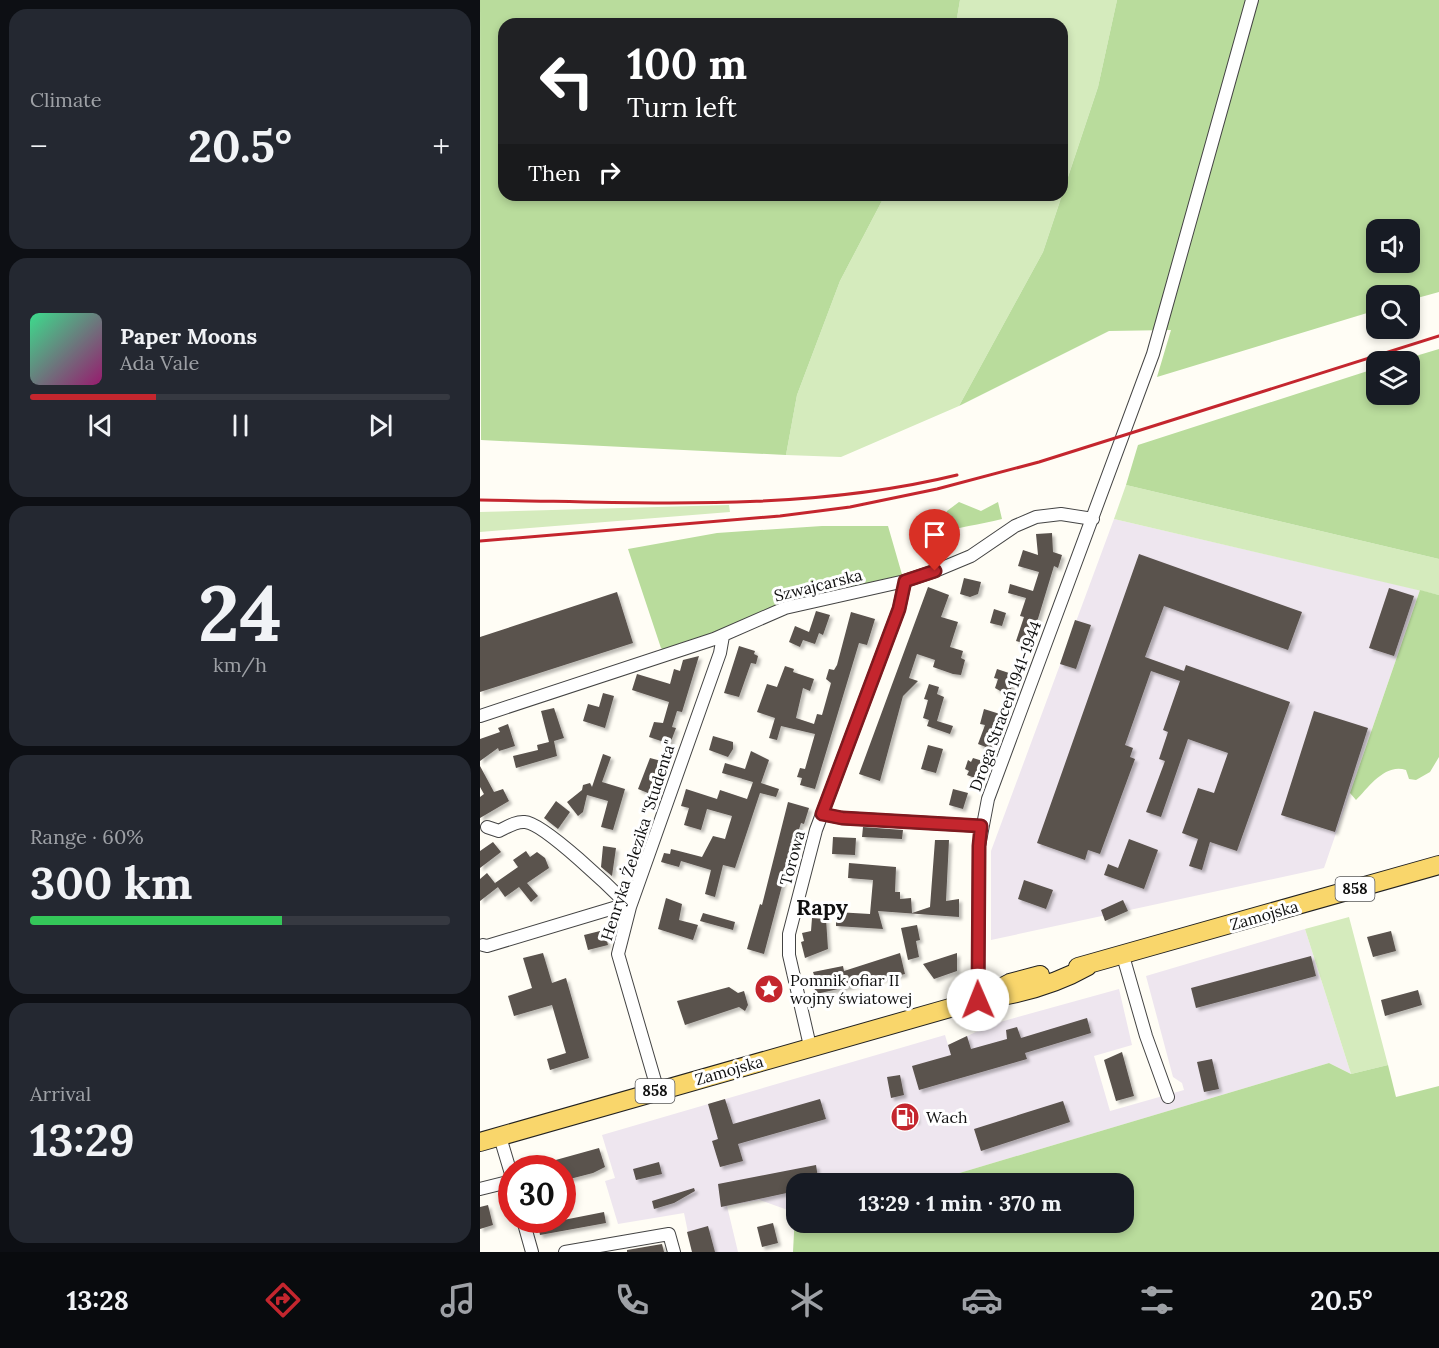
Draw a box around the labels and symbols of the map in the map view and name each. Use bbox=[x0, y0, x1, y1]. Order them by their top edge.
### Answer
pin bbox=[909, 509, 960, 571]
street label: Szwajcarska bbox=[772, 564, 864, 606]
street label: Droga Straceń 1941-1944 bbox=[965, 618, 1045, 794]
street label: Henryka Żelezika "Studenta" bbox=[596, 737, 680, 943]
street label: Torowa bbox=[775, 828, 809, 888]
road number: 858 bbox=[1336, 877, 1374, 901]
district label: Rapy bbox=[796, 893, 849, 921]
street label: Zamojska bbox=[1228, 896, 1300, 934]
position arrow bbox=[946, 968, 1010, 1032]
place label: Pomnik ofiar II wojny światowej bbox=[790, 970, 912, 1008]
place icon: Pomnik ofiar II wojny światowej bbox=[753, 973, 785, 1005]
street label: Zamojska bbox=[693, 1051, 765, 1089]
road number: 858 bbox=[636, 1079, 675, 1103]
fuel station icon: Wach bbox=[889, 1101, 921, 1133]
place label: Wach bbox=[926, 1107, 968, 1127]
speed limit sign: 30 bbox=[498, 1155, 576, 1233]

